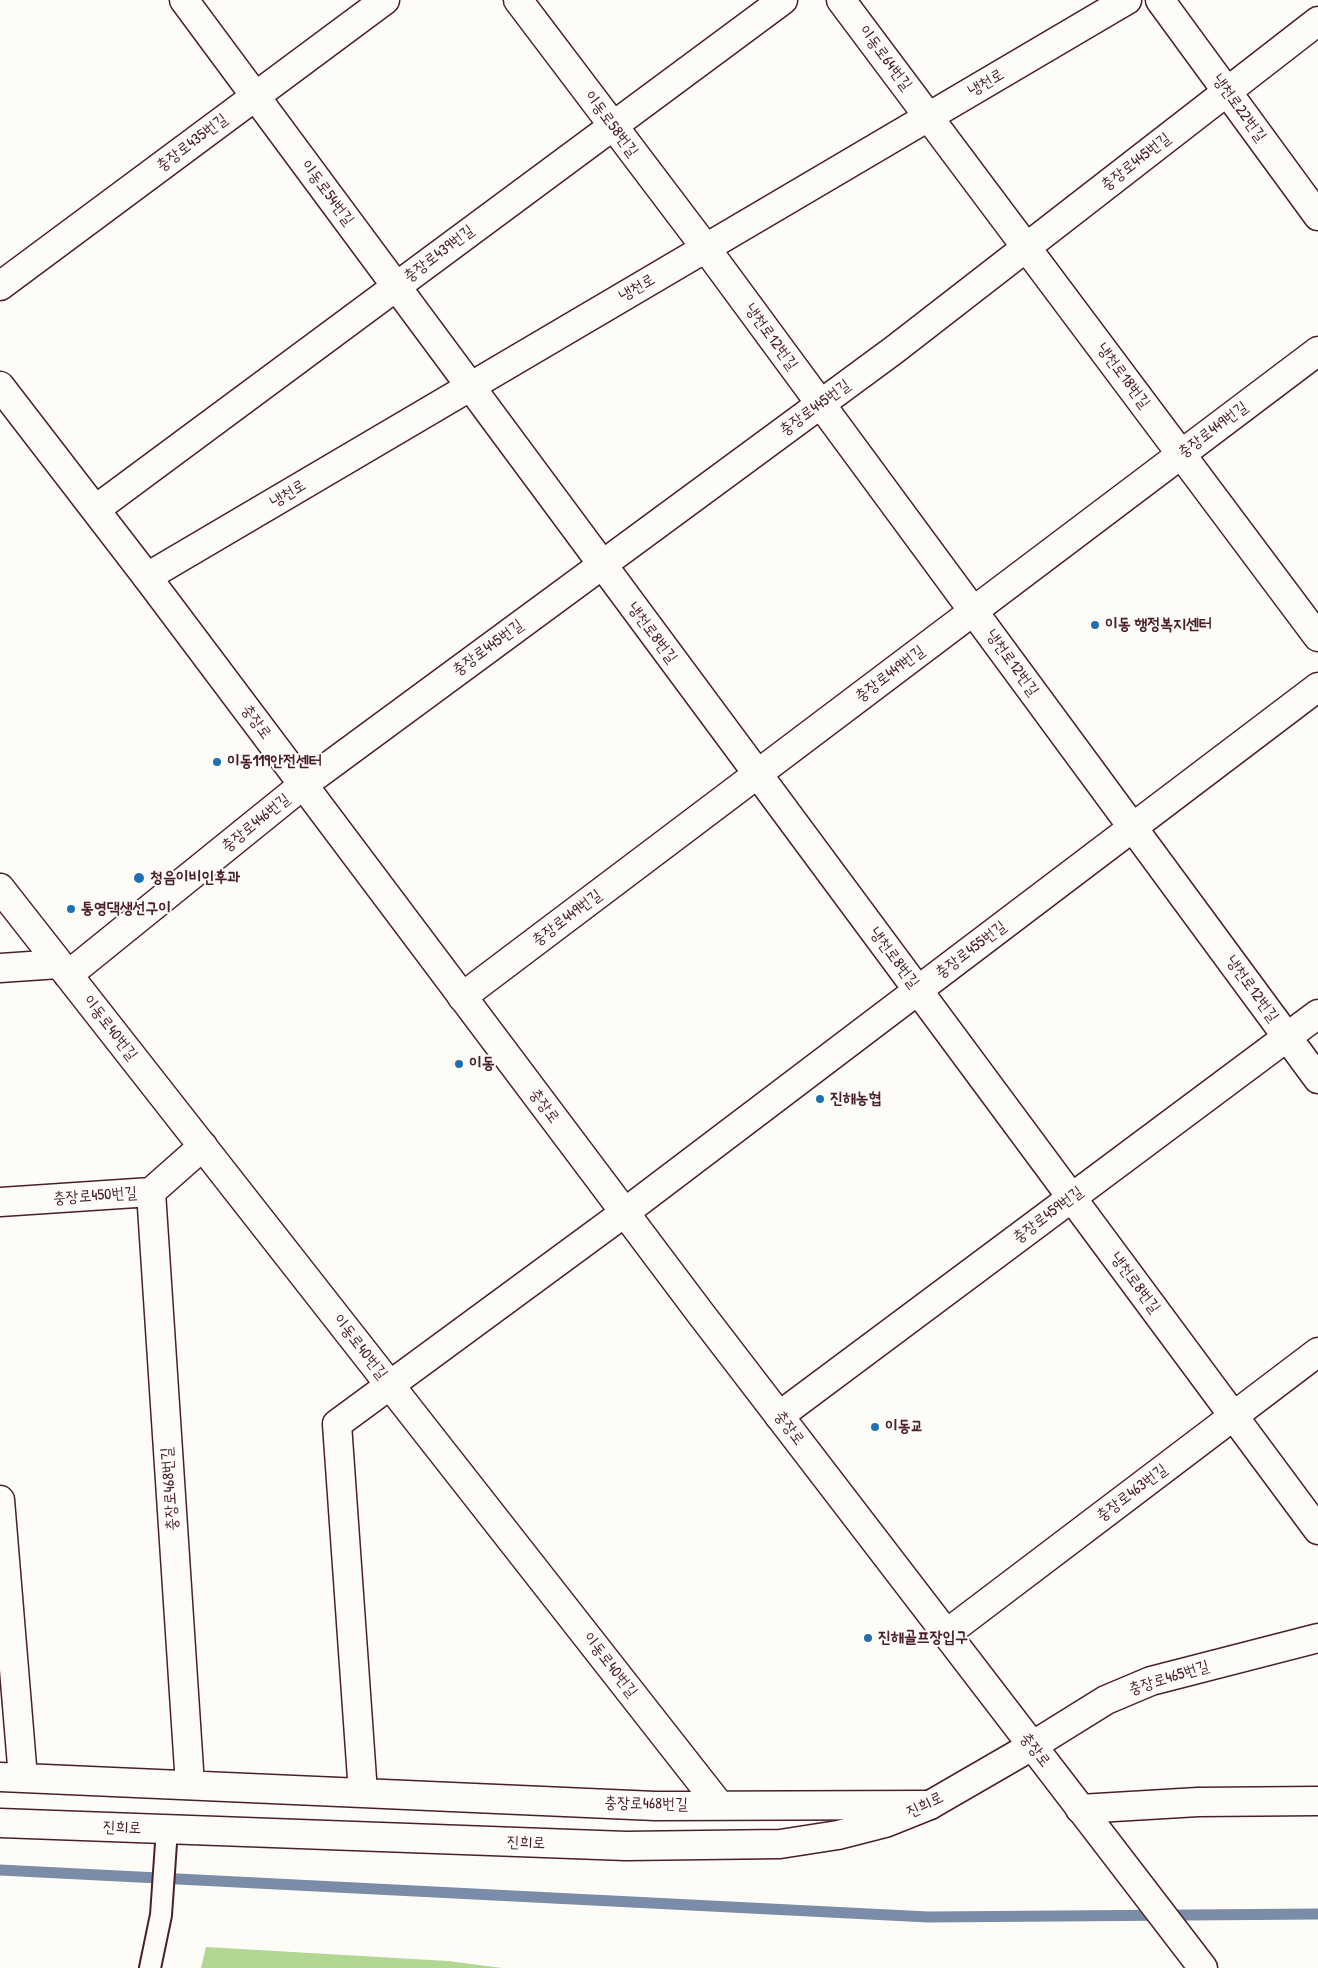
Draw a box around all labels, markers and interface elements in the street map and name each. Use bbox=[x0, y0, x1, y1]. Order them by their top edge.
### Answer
street label: 이동로64번길 bbox=[854, 22, 916, 94]
street label: 냉천로 bbox=[964, 65, 1008, 101]
street label: 냉천로22번길 bbox=[1208, 70, 1270, 146]
street label: 이동로58번길 bbox=[580, 87, 642, 161]
street label: 충장로435번길 bbox=[153, 110, 231, 176]
street label: 충장로445번길 bbox=[1097, 129, 1175, 195]
street label: 이동로54번길 bbox=[296, 156, 358, 230]
street label: 충장로439번길 bbox=[400, 221, 478, 287]
street label: 냉천로 bbox=[615, 270, 659, 306]
street label: 냉천로12번길 bbox=[740, 300, 802, 374]
street label: 냉천로18번길 bbox=[1092, 339, 1154, 413]
street label: 충장로445번길 bbox=[776, 376, 854, 440]
street label: 충장로449번길 bbox=[1174, 398, 1252, 462]
street label: 냉천로 bbox=[267, 476, 309, 512]
street label: 냉천로8번길 bbox=[623, 599, 681, 667]
place label: 이동 행정복지센터 bbox=[1105, 615, 1212, 635]
street label: 충장로445번길 bbox=[449, 616, 527, 680]
marker: 이동 행정복지센터 bbox=[1089, 619, 1101, 631]
street label: 냉천로12번길 bbox=[981, 626, 1043, 700]
street label: 충장로449번길 bbox=[851, 642, 929, 706]
street label: 충장로 bbox=[237, 701, 275, 743]
place label: 이동119안전센터 bbox=[227, 752, 322, 772]
marker: 이동119안전센터 bbox=[211, 756, 223, 768]
street label: 충장로446번길 bbox=[218, 789, 294, 857]
place label: 청음이비인후과 bbox=[150, 868, 240, 888]
marker: 청음이비인후과 bbox=[132, 871, 146, 885]
street label: 충장로449번길 bbox=[528, 886, 606, 950]
place label: 통영댁생선구이 bbox=[81, 899, 171, 919]
marker: 통영댁생선구이 bbox=[65, 903, 77, 915]
street label: 충장로455번길 bbox=[932, 917, 1010, 983]
street label: 냉천로8번길 bbox=[865, 924, 923, 992]
street label: 냉천로12번길 bbox=[1221, 952, 1283, 1026]
street label: 이동로40번길 bbox=[79, 992, 141, 1064]
place label: 이동 bbox=[469, 1054, 495, 1074]
marker: 이동 bbox=[453, 1058, 465, 1070]
street label: 충장로 bbox=[525, 1085, 563, 1127]
place label: 진해농협 bbox=[830, 1089, 882, 1109]
marker: 진해농협 bbox=[814, 1093, 826, 1105]
street label: 충장로459번길 bbox=[1009, 1182, 1087, 1248]
street label: 충장로450번길 bbox=[52, 1183, 138, 1209]
street label: 냉천로8번길 bbox=[1106, 1249, 1164, 1317]
street label: 이동로40번길 bbox=[329, 1311, 391, 1383]
street label: 충장로 bbox=[770, 1407, 808, 1449]
place label: 이동교 bbox=[885, 1417, 924, 1437]
marker: 이동교 bbox=[869, 1421, 881, 1433]
street label: 충장로468번길 bbox=[158, 1447, 182, 1531]
street label: 충장로463번길 bbox=[1093, 1460, 1171, 1526]
place label: 진해골프장입구 bbox=[878, 1628, 968, 1648]
street label: 이동로40번길 bbox=[579, 1629, 641, 1701]
marker: 진해골프장입구 bbox=[862, 1632, 874, 1644]
street label: 충장로465번길 bbox=[1126, 1657, 1212, 1699]
street label: 충장로 bbox=[1016, 1729, 1054, 1771]
street label: 진희로 bbox=[903, 1788, 947, 1822]
street label: 충장로468번길 bbox=[604, 1794, 688, 1814]
street label: 진희로 bbox=[102, 1818, 142, 1838]
street label: 진희로 bbox=[506, 1833, 546, 1853]

